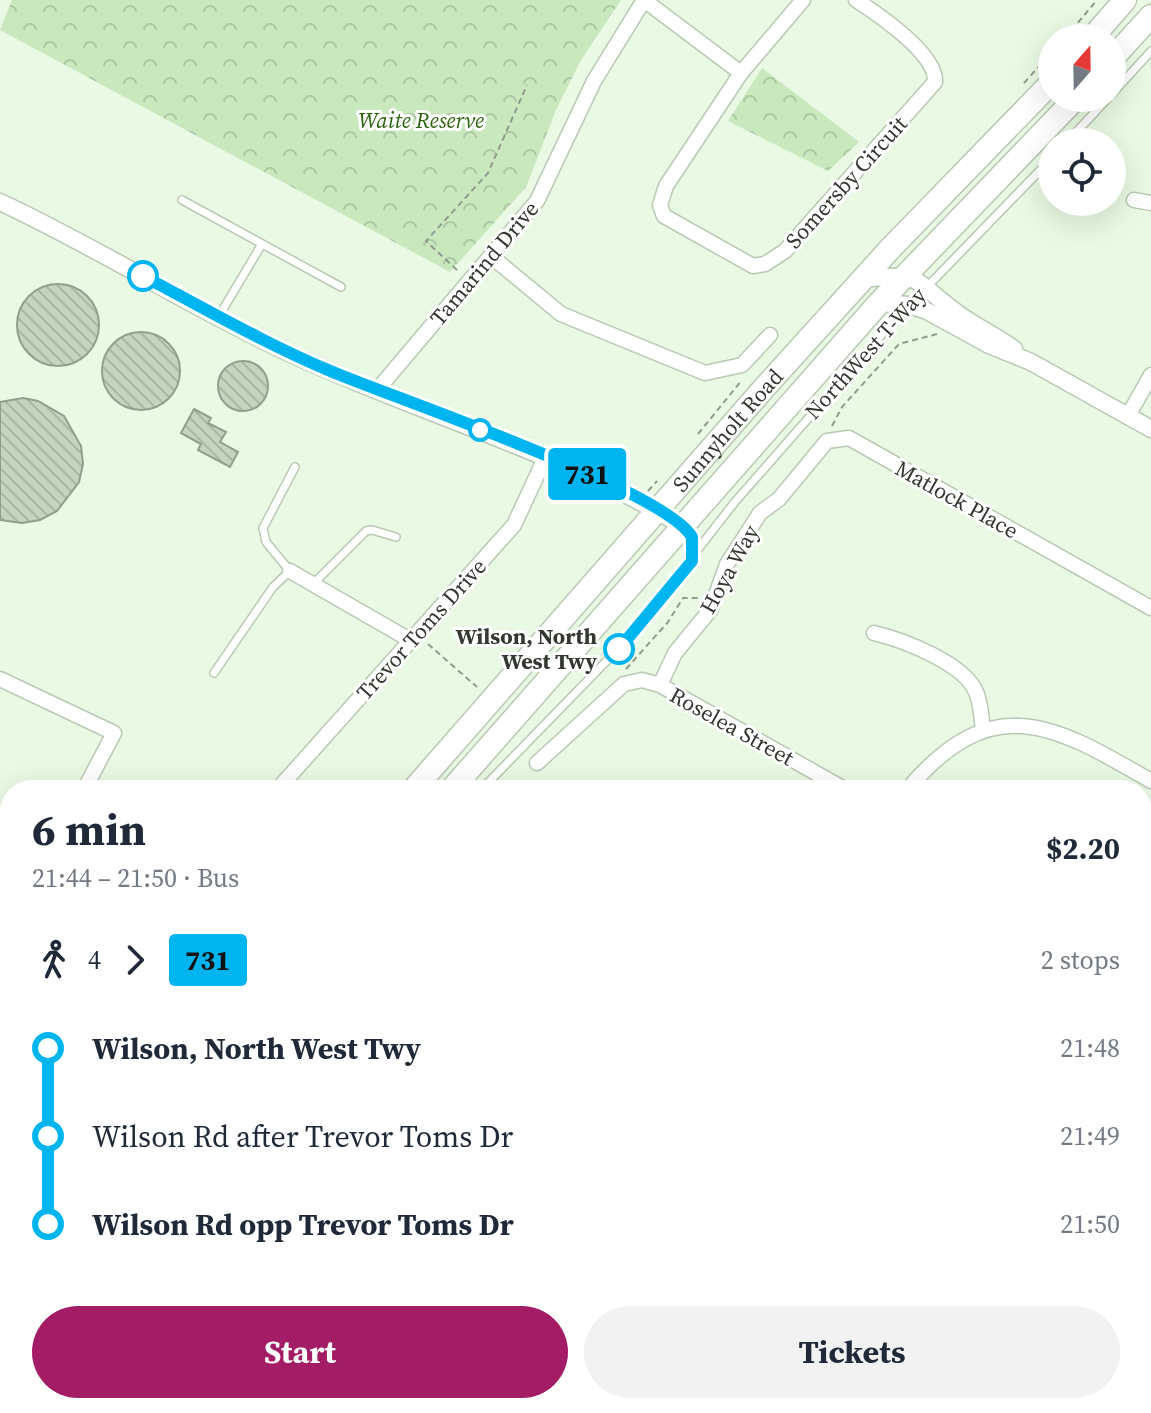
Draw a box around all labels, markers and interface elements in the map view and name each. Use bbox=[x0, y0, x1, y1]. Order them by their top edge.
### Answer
north arrow bbox=[1038, 24, 1126, 112]
map controls bbox=[1038, 24, 1126, 216]
park label: Waite Reserve bbox=[358, 105, 484, 135]
street label: Somersby Circuit bbox=[778, 109, 914, 255]
button: locate bbox=[1038, 128, 1126, 216]
street label: Tamarind Drive bbox=[423, 194, 545, 332]
unlabelled marker bbox=[128, 261, 158, 291]
street label: NorthWest T-Way bbox=[798, 280, 933, 426]
street label: Sunnyholt Road bbox=[665, 362, 790, 498]
unlabelled marker bbox=[469, 419, 491, 441]
line badge: 731 bbox=[541, 448, 633, 500]
street label: Matlock Place bbox=[890, 453, 1024, 545]
text: 731 bbox=[564, 455, 610, 493]
street label: Hoya Way bbox=[692, 519, 766, 619]
street label: Trevor Toms Drive bbox=[349, 552, 493, 706]
place label: Wilson, North West Twy bbox=[455, 621, 597, 676]
marker: Wilson, North West Twy bbox=[604, 634, 634, 664]
street label: Roselea Street bbox=[665, 680, 800, 773]
text: 6 min bbox=[32, 799, 146, 860]
text: $2.20 bbox=[1046, 828, 1120, 869]
text: 21:44 – 21:50 · Bus bbox=[32, 860, 239, 896]
icon: walk bbox=[32, 938, 76, 982]
icon: forward bbox=[113, 938, 157, 982]
text: 731 bbox=[185, 941, 231, 979]
text: 4 bbox=[88, 942, 101, 978]
text: 2 stops bbox=[1041, 942, 1120, 978]
text: Wilson, North West Twy bbox=[92, 1028, 421, 1069]
text: 21:48 bbox=[1060, 1030, 1120, 1066]
text: Wilson Rd after Trevor Toms Dr bbox=[92, 1116, 513, 1157]
text: 21:49 bbox=[1060, 1118, 1120, 1154]
text: Wilson Rd opp Trevor Toms Dr bbox=[92, 1204, 514, 1245]
text: 21:50 bbox=[1060, 1206, 1120, 1242]
button: Start bbox=[32, 1306, 568, 1398]
button: Tickets bbox=[584, 1306, 1120, 1398]

